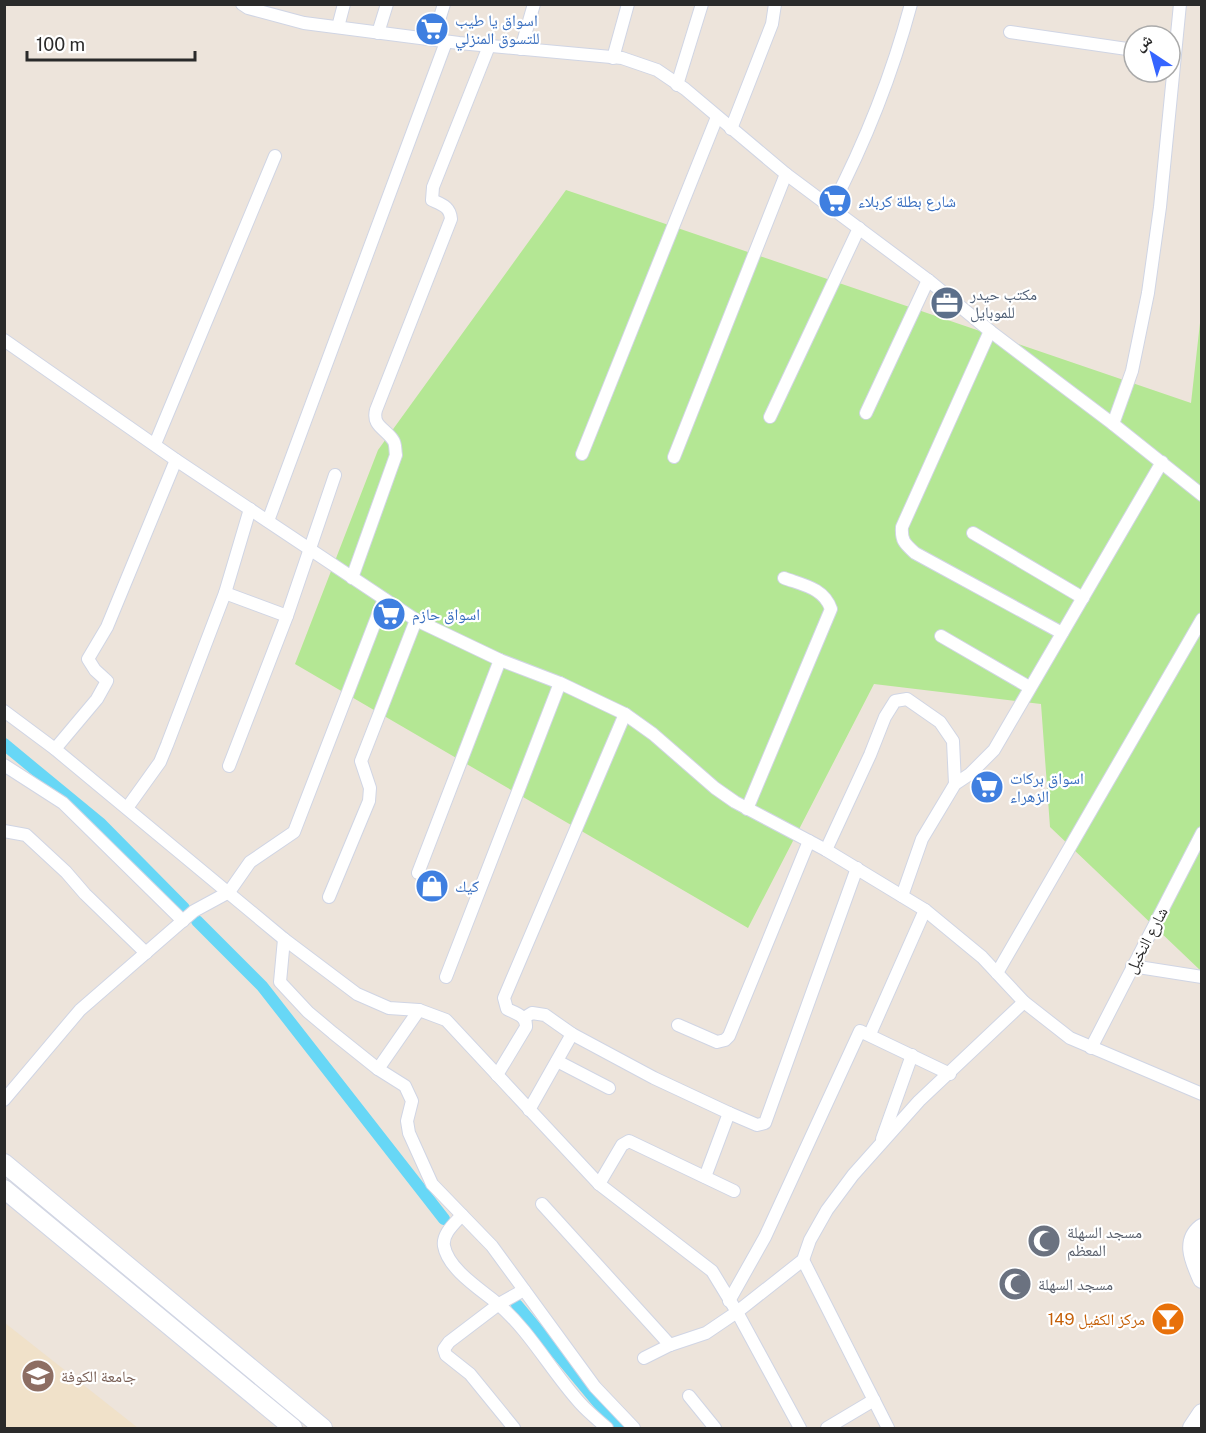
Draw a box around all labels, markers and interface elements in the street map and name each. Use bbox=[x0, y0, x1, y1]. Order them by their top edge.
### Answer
supermarket icon: اسواق يا طيب للتسوق المنزلي bbox=[414, 11, 450, 47]
place label: اسواق يا طيب للتسوق المنزلي bbox=[455, 11, 540, 51]
scale bar bbox=[27, 24, 195, 62]
north arrow bbox=[1122, 24, 1182, 84]
text: ش bbox=[1131, 30, 1156, 55]
text: 100 m bbox=[36, 34, 85, 55]
supermarket icon: شارع بطلة كربلاء bbox=[817, 183, 853, 219]
place label: شارع بطلة كربلاء bbox=[858, 192, 956, 212]
office icon: مكتب حيدر للموبايل bbox=[929, 285, 965, 321]
place label: مكتب حيدر للموبايل bbox=[969, 285, 1037, 323]
supermarket icon: اسواق حازم bbox=[371, 596, 407, 632]
place label: اسواق حازم bbox=[412, 605, 480, 625]
supermarket icon: اسواق بركات الزهراء bbox=[969, 769, 1005, 805]
place label: اسواق بركات الزهراء bbox=[1010, 769, 1084, 806]
shop icon: كيك bbox=[414, 868, 450, 904]
place label: كيك bbox=[455, 877, 480, 896]
street label: شارع النخيل bbox=[1121, 904, 1173, 977]
mosque icon: مسجد السهلة المعظم bbox=[1026, 1223, 1062, 1259]
place label: مسجد السهلة المعظم bbox=[1067, 1223, 1142, 1261]
mosque icon: مسجد السهلة bbox=[997, 1266, 1033, 1302]
place label: مسجد السهلة bbox=[1038, 1275, 1113, 1294]
bar icon: مركز الكفيل 149 bbox=[1150, 1301, 1186, 1337]
place label: مركز الكفيل 149 bbox=[1048, 1310, 1145, 1330]
school or university icon: جامعة الكوفة bbox=[20, 1358, 56, 1394]
place label: جامعة الكوفة bbox=[61, 1367, 136, 1386]

